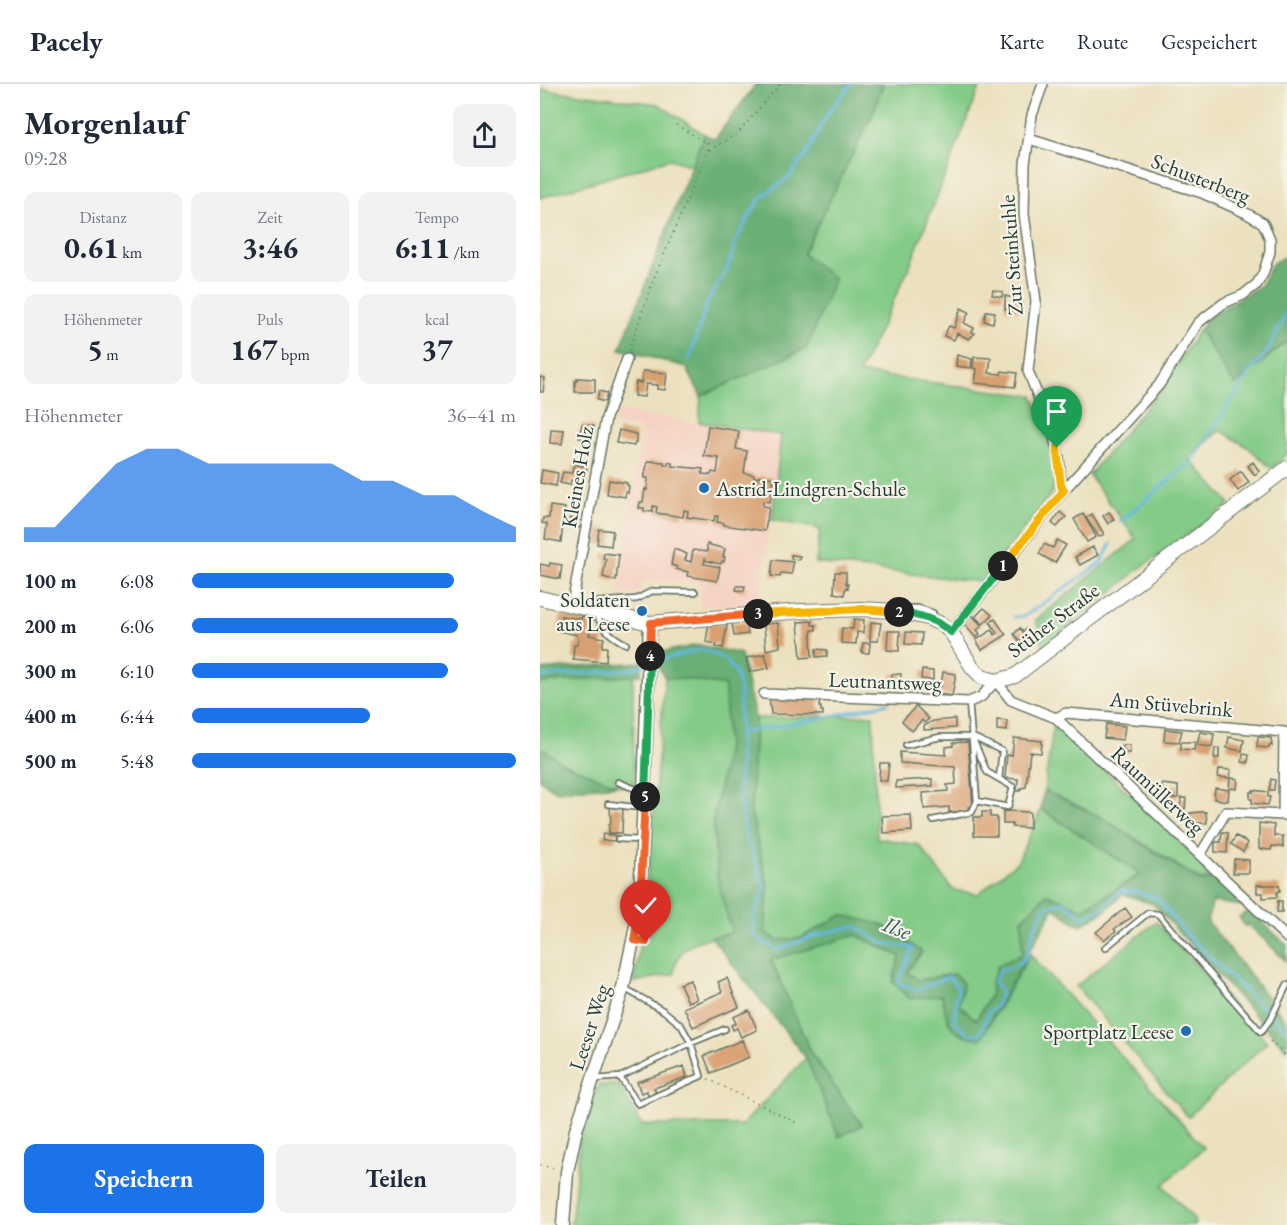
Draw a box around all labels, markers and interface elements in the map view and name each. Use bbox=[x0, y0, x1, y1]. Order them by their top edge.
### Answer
text: Pacely bbox=[30, 23, 103, 59]
text: Karte bbox=[1000, 28, 1044, 55]
text: Route bbox=[1077, 28, 1128, 55]
text: Gespeichert bbox=[1161, 28, 1257, 55]
text: Morgenlauf bbox=[24, 101, 186, 144]
button: share bbox=[453, 104, 516, 167]
text: 09:28 bbox=[24, 145, 67, 171]
street label: Schusterberg bbox=[1148, 147, 1255, 210]
street label: Zur Steinkuhle bbox=[993, 194, 1029, 316]
text: Distanz bbox=[79, 207, 127, 228]
text: Zeit bbox=[258, 207, 282, 228]
text: Tempo bbox=[415, 207, 459, 228]
text: 0.61 bbox=[64, 228, 119, 267]
text: 3:46 bbox=[242, 228, 298, 267]
text: 6:11 bbox=[394, 228, 450, 267]
text: km bbox=[119, 242, 142, 263]
text: /km bbox=[450, 242, 480, 263]
text: Höhenmeter bbox=[64, 309, 142, 330]
text: Puls bbox=[257, 309, 283, 330]
text: kcal bbox=[425, 309, 449, 330]
text: 5 bbox=[87, 330, 103, 369]
text: 167 bbox=[230, 330, 278, 369]
text: 37 bbox=[421, 330, 453, 369]
text: m bbox=[103, 344, 119, 365]
text: bpm bbox=[278, 344, 310, 365]
pin bbox=[1031, 386, 1082, 448]
icon: arrive bbox=[1040, 395, 1073, 428]
text: Höhenmeter bbox=[24, 402, 123, 428]
text: 36–41 m bbox=[447, 402, 516, 428]
street label: Kleines Holz bbox=[555, 424, 599, 530]
place label: Astrid-Lindgren-Schule bbox=[715, 475, 906, 502]
marker: Astrid-Lindgren-Schule bbox=[697, 481, 711, 495]
pin: 1 bbox=[988, 551, 1018, 581]
text: 1 bbox=[999, 555, 1007, 576]
text: 100 m bbox=[24, 568, 77, 594]
text: 6:08 bbox=[120, 568, 154, 594]
street label: Stüher Straße bbox=[1002, 577, 1104, 663]
place label: Soldaten aus Leese bbox=[556, 586, 630, 637]
pin: 2 bbox=[884, 597, 914, 627]
pin: 3 bbox=[743, 599, 773, 629]
text: 2 bbox=[895, 601, 903, 622]
text: 3 bbox=[754, 603, 762, 624]
marker: Soldaten aus Leese bbox=[635, 604, 649, 618]
text: 200 m bbox=[24, 613, 77, 639]
text: 6:06 bbox=[120, 613, 154, 639]
pin: 4 bbox=[635, 641, 665, 671]
text: 4 bbox=[646, 645, 654, 666]
text: 300 m bbox=[24, 658, 77, 684]
text: 6:10 bbox=[120, 658, 154, 684]
street label: Leutnantsweg bbox=[828, 666, 943, 696]
street label: Am Stüvebrink bbox=[1107, 685, 1235, 723]
text: 400 m bbox=[24, 703, 77, 729]
text: 6:44 bbox=[120, 703, 154, 729]
street label: Raumüllerweg bbox=[1106, 740, 1211, 841]
text: 500 m bbox=[24, 748, 77, 774]
text: 5:48 bbox=[120, 748, 154, 774]
pin: 5 bbox=[630, 782, 660, 812]
text: 5 bbox=[641, 786, 649, 807]
pin bbox=[620, 880, 671, 942]
icon: check bbox=[629, 889, 662, 922]
water label: Ilse bbox=[878, 909, 916, 947]
street label: Leeser Weg bbox=[562, 980, 616, 1074]
place label: Sportplatz Leese bbox=[1043, 1018, 1174, 1045]
marker: Sportplatz Leese bbox=[1179, 1024, 1193, 1038]
button: Speichern bbox=[24, 1144, 264, 1213]
button: Teilen bbox=[276, 1144, 516, 1213]

